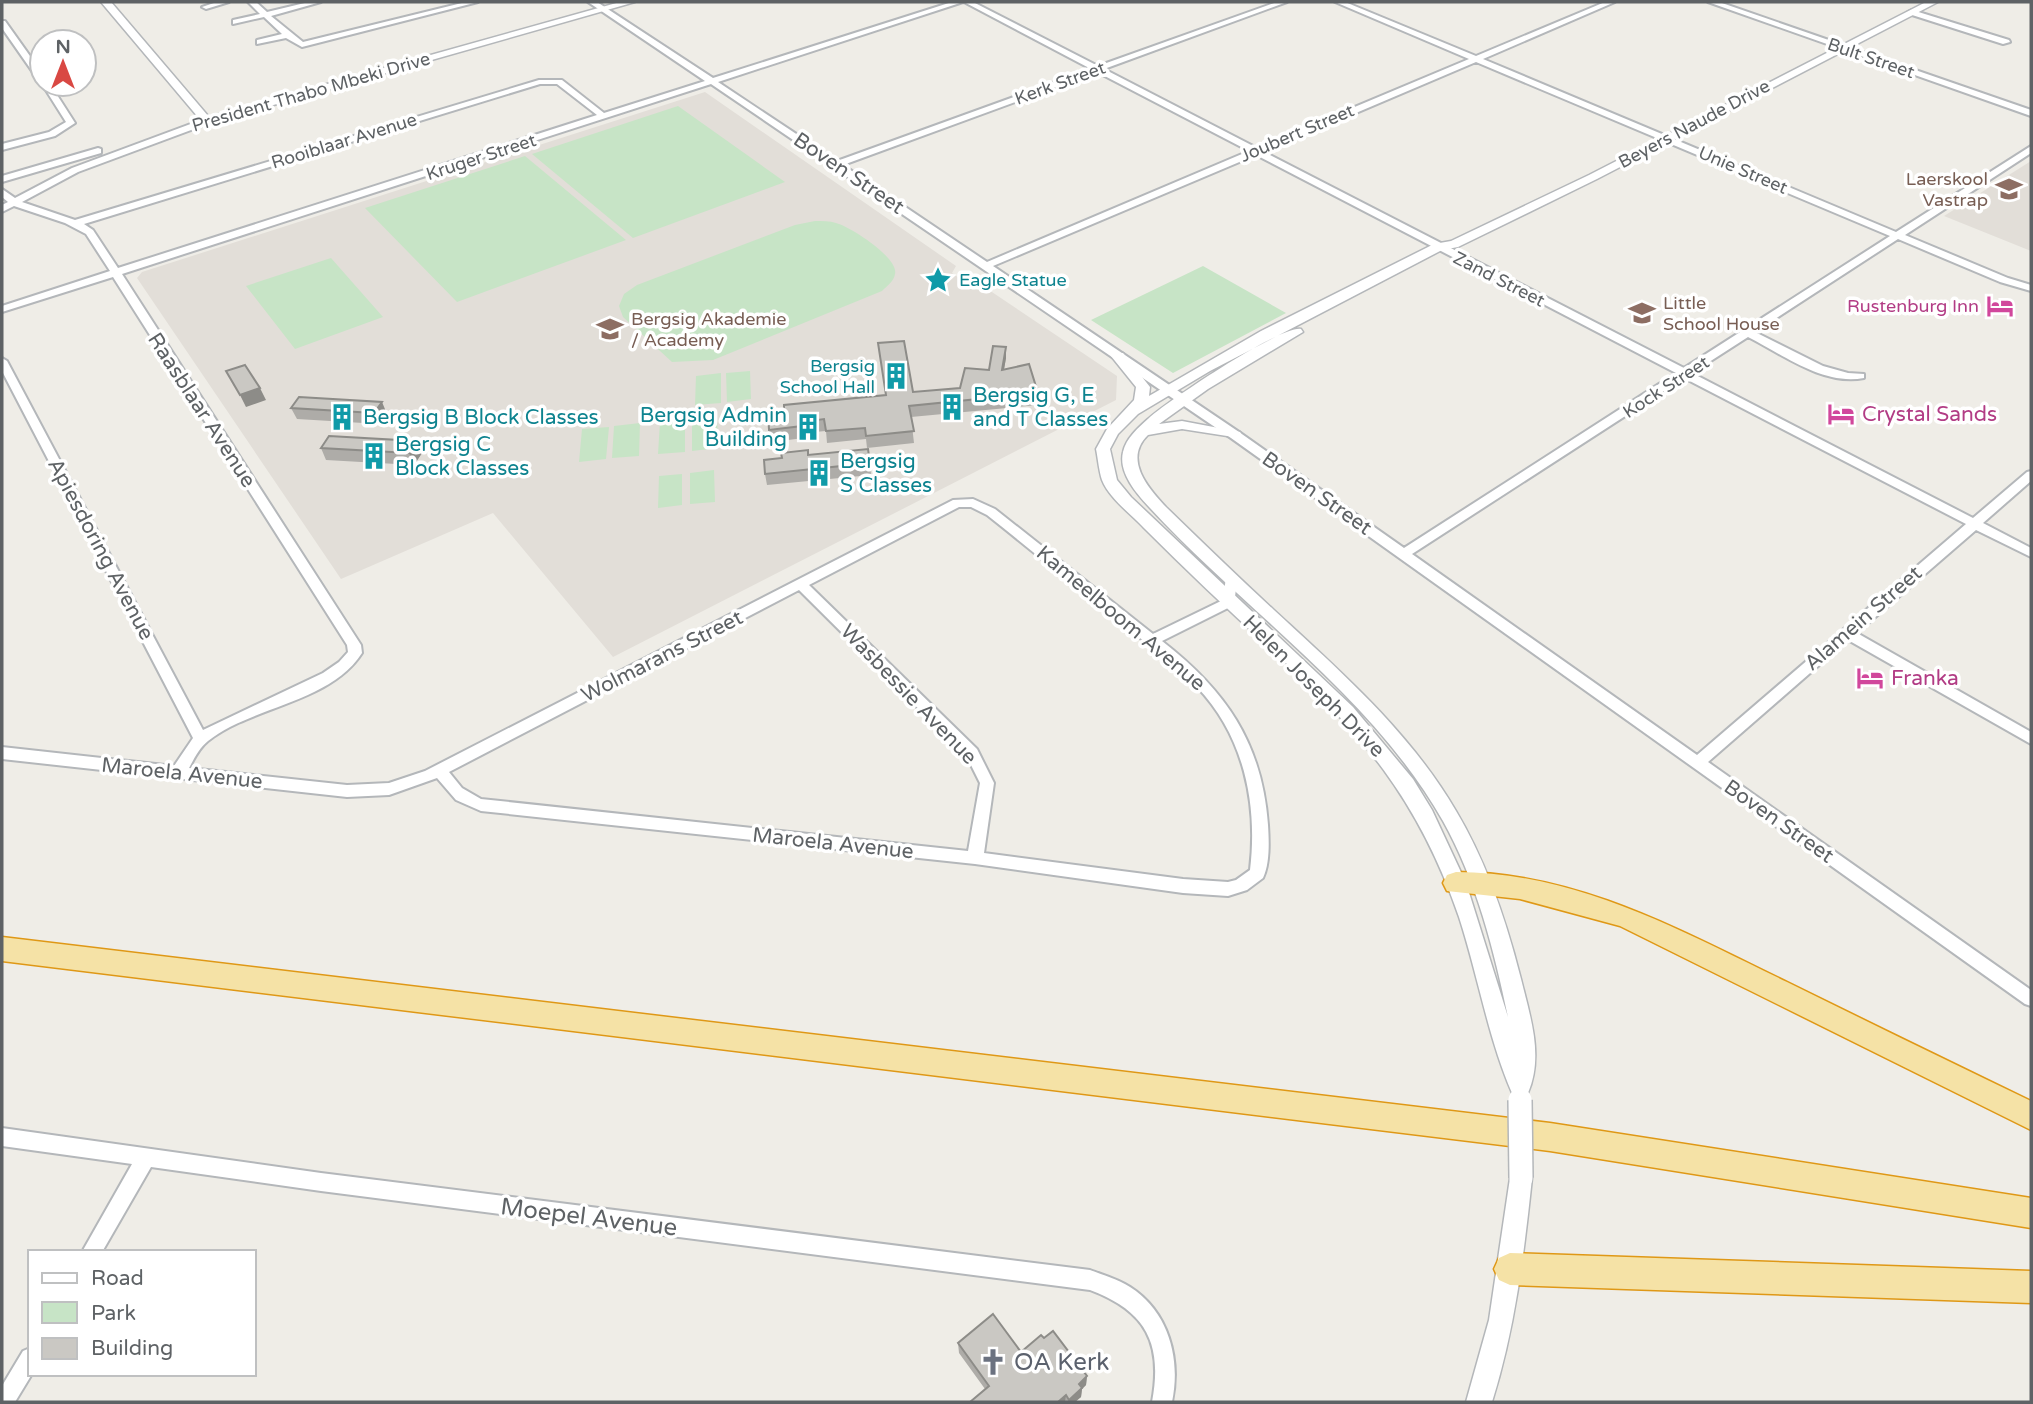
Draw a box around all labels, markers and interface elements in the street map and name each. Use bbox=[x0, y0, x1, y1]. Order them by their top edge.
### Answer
north arrow bbox=[28, 28, 98, 98]
street label: Bult Street bbox=[1824, 33, 1918, 83]
text: N bbox=[55, 36, 71, 58]
street label: President Thabo Mbeki Drive bbox=[189, 47, 433, 137]
street label: Kerk Street bbox=[1012, 56, 1109, 110]
street label: Beyers Naude Drive bbox=[1614, 75, 1774, 173]
street label: Joubert Street bbox=[1237, 99, 1357, 167]
street label: Rooiblaar Avenue bbox=[268, 108, 420, 174]
street label: Boven Street bbox=[789, 127, 909, 220]
street label: Kruger Street bbox=[423, 129, 539, 185]
street label: Unie Street bbox=[1695, 141, 1791, 199]
place label: Laerskool Vastrap bbox=[1906, 168, 1988, 211]
school or university icon: Laerskool Vastrap bbox=[1994, 174, 2024, 204]
street label: Zand Street bbox=[1449, 246, 1549, 312]
place icon: Eagle Statue bbox=[923, 265, 953, 295]
place label: Eagle Statue bbox=[959, 269, 1067, 291]
hotel icon: Rustenburg Inn bbox=[1985, 291, 2015, 321]
place label: Little School House bbox=[1663, 292, 1780, 335]
place label: Rustenburg Inn bbox=[1847, 295, 1979, 317]
school or university icon: Little School House bbox=[1627, 298, 1657, 328]
place label: Bergsig Akademie / Academy bbox=[631, 308, 787, 351]
school or university icon: Bergsig Akademie / Academy bbox=[595, 314, 625, 344]
street label: Raasblaar Avenue bbox=[142, 328, 261, 492]
street label: Kock Street bbox=[1619, 351, 1713, 423]
place label: Bergsig School Hall bbox=[780, 355, 875, 398]
building icon: Bergsig School Hall bbox=[881, 361, 911, 391]
place label: Bergsig G, E and T Classes bbox=[973, 383, 1108, 432]
building icon: Bergsig G, E and T Classes bbox=[937, 392, 967, 422]
hotel icon: Crystal Sands bbox=[1826, 399, 1856, 429]
building icon: Bergsig B Block Classes bbox=[327, 402, 357, 432]
place label: Crystal Sands bbox=[1862, 402, 1997, 427]
place label: Bergsig Admin Building bbox=[640, 403, 787, 452]
place label: Bergsig B Block Classes bbox=[363, 405, 599, 430]
building icon: Bergsig Admin Building bbox=[793, 412, 823, 442]
place label: Bergsig C Block Classes bbox=[395, 432, 529, 481]
building icon: Bergsig C Block Classes bbox=[359, 441, 389, 471]
street label: Boven Street bbox=[1257, 446, 1376, 540]
place label: Bergsig S Classes bbox=[840, 449, 932, 498]
street label: Apiesdoring Avenue bbox=[42, 454, 159, 644]
building icon: Bergsig S Classes bbox=[804, 458, 834, 488]
street label: Kameelboom Avenue bbox=[1031, 540, 1210, 696]
street label: Alamein Street bbox=[1800, 561, 1927, 676]
street label: Wolmarans Street bbox=[577, 605, 747, 708]
street label: Helen Joseph Drive bbox=[1237, 610, 1390, 763]
street label: Wasbessie Avenue bbox=[835, 619, 982, 770]
hotel icon: Franka bbox=[1855, 663, 1885, 693]
place label: Franka bbox=[1891, 666, 1959, 691]
street label: Maroela Avenue bbox=[100, 753, 264, 794]
street label: Boven Street bbox=[1719, 774, 1838, 868]
street label: Maroela Avenue bbox=[751, 823, 915, 864]
street label: Moepel Avenue bbox=[499, 1192, 679, 1243]
legend bbox=[28, 1250, 256, 1376]
text: Road bbox=[91, 1266, 144, 1291]
text: Park bbox=[91, 1301, 136, 1326]
text: Building bbox=[91, 1336, 173, 1361]
church icon: OA Kerk bbox=[978, 1347, 1008, 1377]
place label: OA Kerk bbox=[1014, 1348, 1109, 1377]

